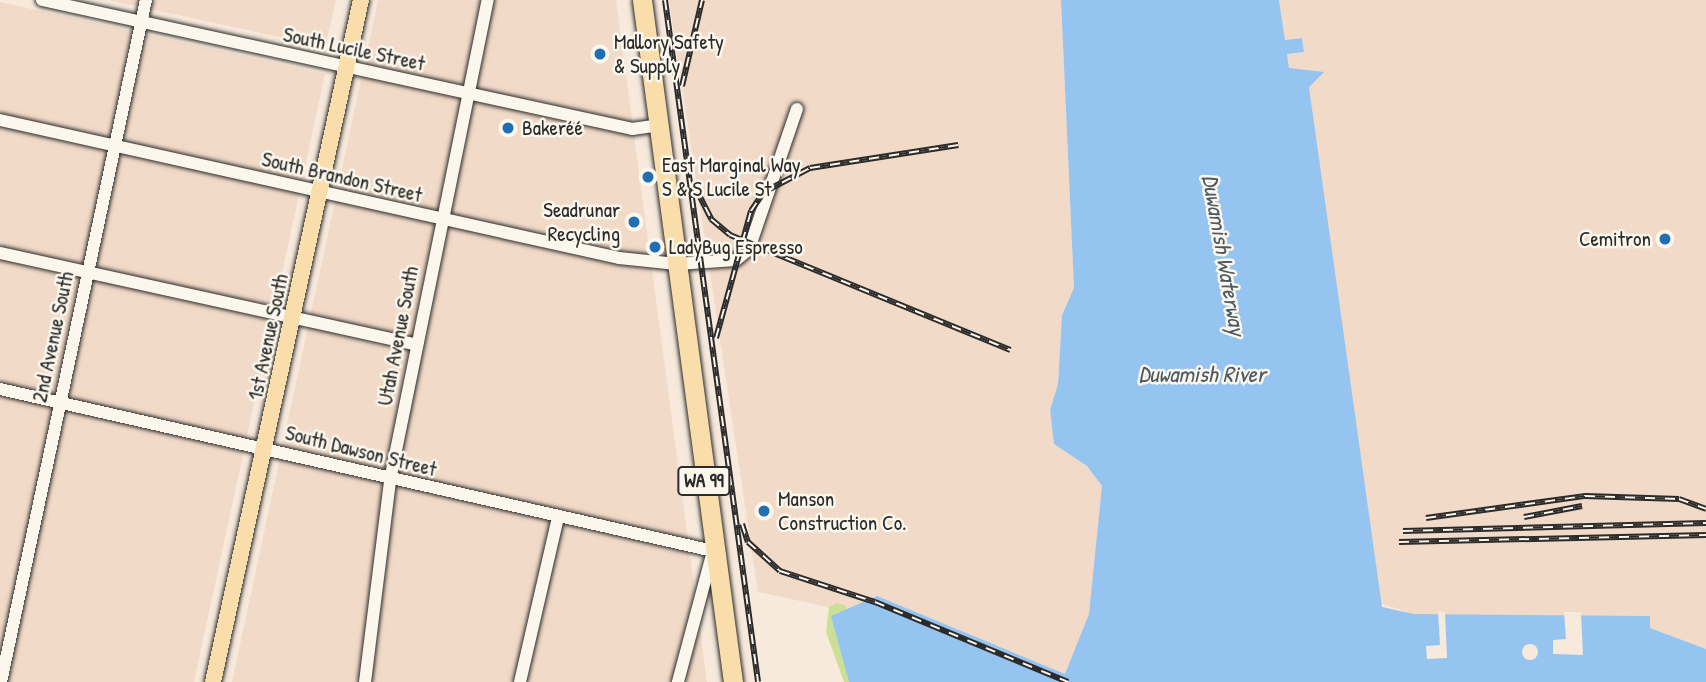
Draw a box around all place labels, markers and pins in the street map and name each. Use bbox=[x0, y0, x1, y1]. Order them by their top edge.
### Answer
place label: Mallory Safety & Supply bbox=[614, 29, 724, 79]
marker: Mallory Safety & Supply bbox=[592, 46, 608, 62]
place label: Bakeréé bbox=[522, 115, 583, 141]
marker: Bakeréé bbox=[500, 120, 516, 136]
place label: East Marginal Way S & S Lucile St bbox=[662, 152, 801, 202]
marker: East Marginal Way S & S Lucile St bbox=[640, 169, 656, 185]
place label: Seadrunar Recycling bbox=[543, 197, 620, 247]
marker: Seadrunar Recycling bbox=[626, 214, 642, 230]
place label: Cemitron bbox=[1579, 226, 1651, 252]
marker: Cemitron bbox=[1657, 231, 1673, 247]
place label: LadyBug Espresso bbox=[669, 234, 803, 260]
marker: LadyBug Espresso bbox=[647, 239, 663, 255]
place label: Manson Construction Co. bbox=[778, 486, 907, 536]
marker: Manson Construction Co. bbox=[756, 503, 772, 519]

